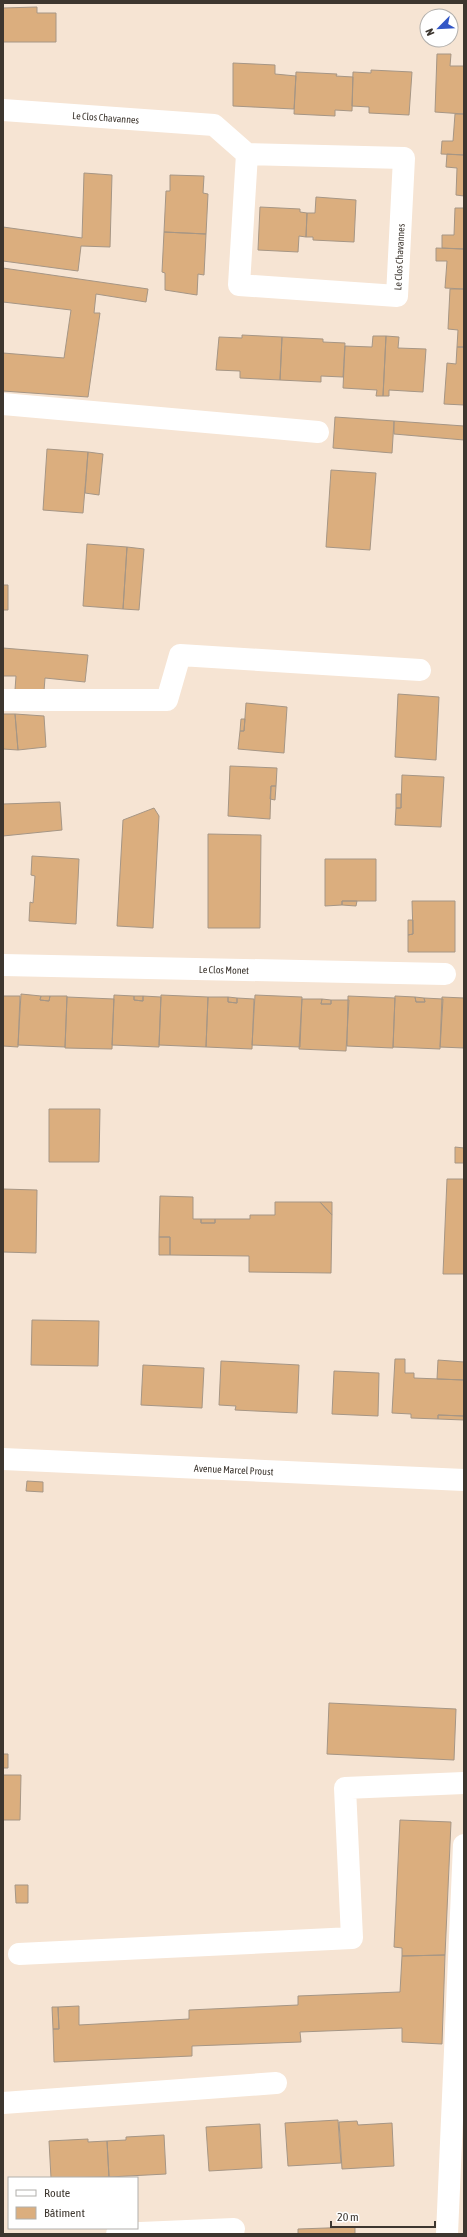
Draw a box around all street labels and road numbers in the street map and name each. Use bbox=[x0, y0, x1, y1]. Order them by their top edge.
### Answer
street label: Le Clos Chavannes bbox=[72, 110, 140, 126]
street label: Le Clos Chavannes bbox=[392, 223, 407, 291]
street label: Le Clos Monet bbox=[199, 964, 249, 976]
street label: Avenue Marcel Proust bbox=[194, 1463, 274, 1477]

